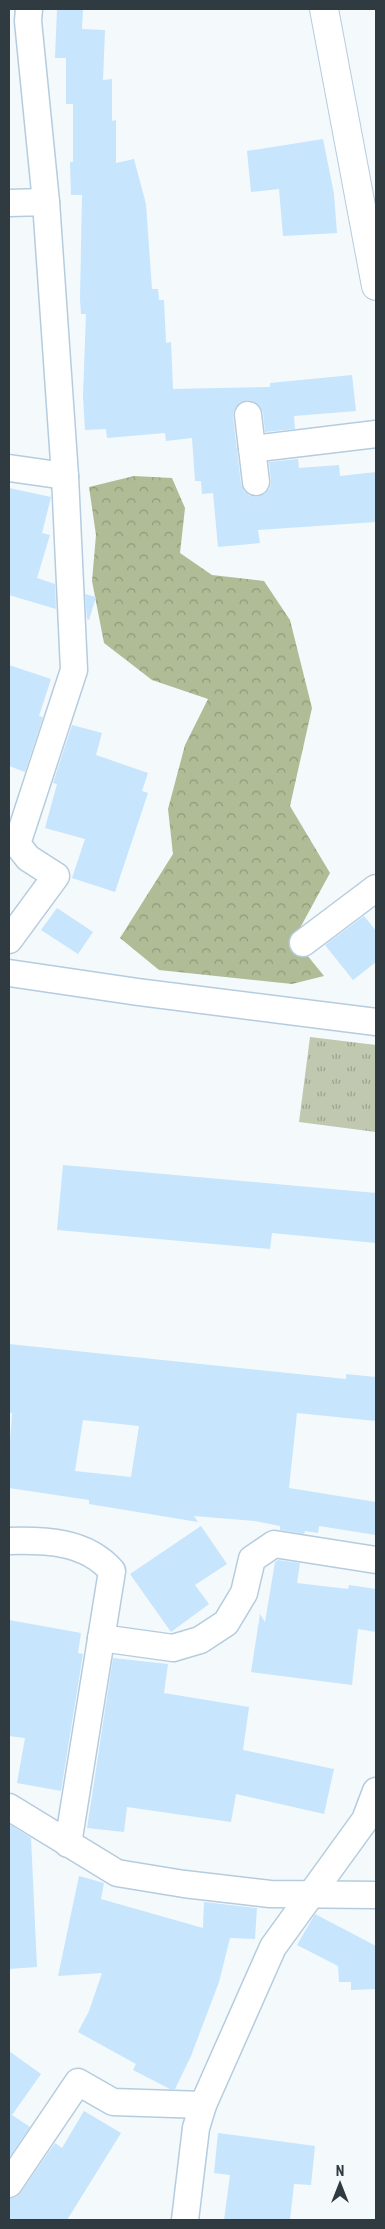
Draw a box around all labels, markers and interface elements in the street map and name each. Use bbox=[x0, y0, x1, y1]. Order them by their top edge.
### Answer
north arrow bbox=[315, 2159, 365, 2209]
text: N bbox=[336, 2163, 344, 2179]

